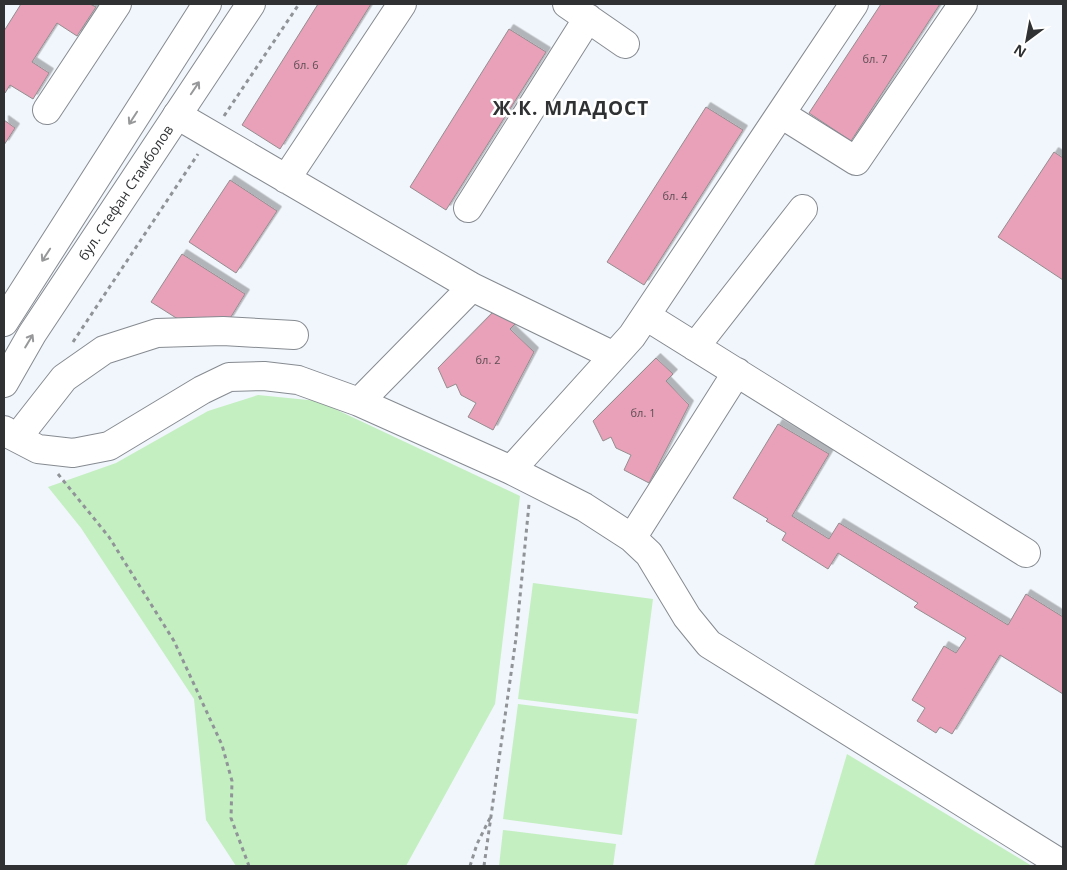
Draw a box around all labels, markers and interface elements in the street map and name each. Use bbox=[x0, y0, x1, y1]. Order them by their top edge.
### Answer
north arrow bbox=[1002, 15, 1052, 65]
text: N bbox=[1010, 40, 1030, 63]
house number: бл. 7 bbox=[863, 51, 887, 66]
house number: бл. 6 bbox=[294, 57, 318, 72]
one-way arrow bbox=[190, 82, 200, 96]
district label: Ж.К. МЛАДОСТ bbox=[493, 95, 649, 121]
one-way arrow bbox=[128, 111, 138, 125]
street label: бул. Стефан Стамболов bbox=[73, 121, 177, 264]
house number: бл. 4 bbox=[663, 188, 688, 203]
one-way arrow bbox=[41, 248, 51, 262]
one-way arrow bbox=[24, 334, 34, 348]
house number: бл. 2 bbox=[476, 352, 500, 367]
house number: бл. 1 bbox=[631, 405, 655, 420]

